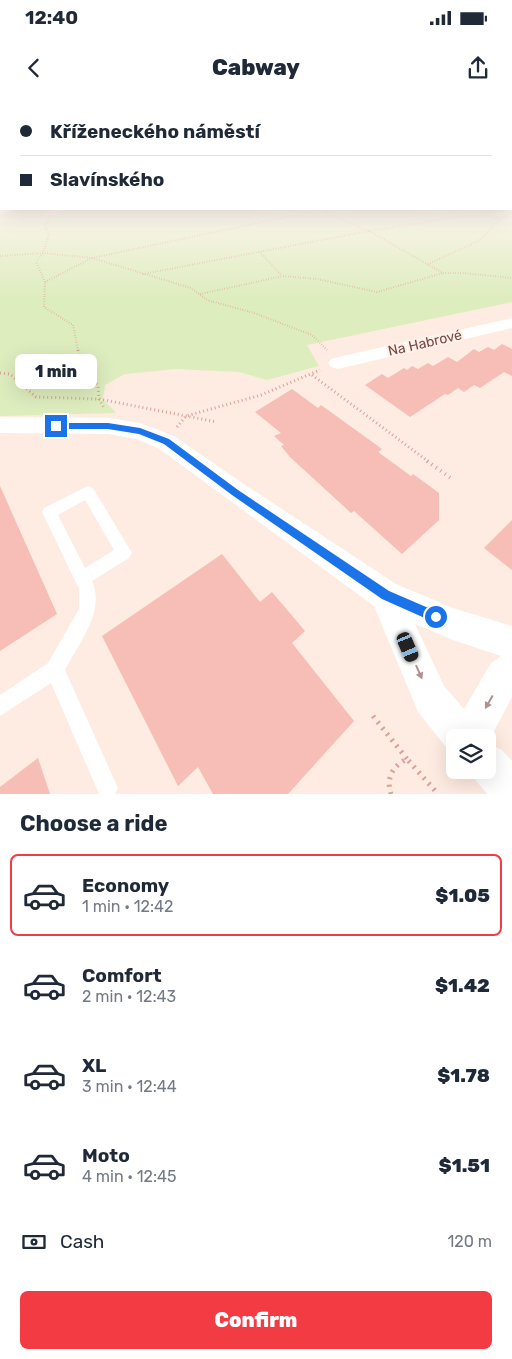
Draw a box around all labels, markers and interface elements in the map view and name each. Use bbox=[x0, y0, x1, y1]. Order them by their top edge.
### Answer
text: 12:40 bbox=[25, 6, 78, 29]
icon: back bbox=[20, 54, 48, 82]
text: Cabway bbox=[212, 54, 300, 81]
icon: share bbox=[464, 54, 492, 82]
text: Kříženeckého náměstí bbox=[50, 120, 260, 143]
text: Slavínského bbox=[50, 168, 164, 191]
street label: Na Habrové bbox=[386, 326, 464, 360]
callout: 1 min bbox=[15, 354, 97, 388]
text: 1 min bbox=[35, 362, 77, 381]
route end bbox=[45, 415, 67, 437]
route start bbox=[425, 606, 447, 628]
car bbox=[395, 630, 420, 664]
one-way arrow bbox=[415, 665, 423, 679]
one-way arrow bbox=[485, 696, 494, 709]
map controls bbox=[446, 729, 496, 779]
button: layers bbox=[446, 729, 496, 779]
text: Choose a ride bbox=[20, 810, 167, 837]
icon: car bbox=[22, 873, 67, 918]
text: Economy bbox=[82, 874, 169, 897]
text: $1.05 bbox=[435, 884, 490, 907]
text: 1 min · 12:42 bbox=[82, 897, 173, 916]
icon: car bbox=[22, 963, 67, 1008]
text: Comfort bbox=[82, 964, 162, 987]
text: $1.42 bbox=[435, 974, 490, 997]
text: 2 min · 12:43 bbox=[82, 987, 176, 1006]
icon: car bbox=[22, 1053, 67, 1098]
text: XL bbox=[82, 1054, 106, 1077]
text: $1.78 bbox=[437, 1064, 490, 1087]
text: 3 min · 12:44 bbox=[82, 1077, 177, 1096]
icon: car bbox=[22, 1143, 67, 1188]
text: Moto bbox=[82, 1144, 130, 1167]
text: $1.51 bbox=[439, 1154, 490, 1177]
text: 4 min · 12:45 bbox=[82, 1167, 177, 1186]
icon: cash bbox=[20, 1228, 48, 1256]
text: Cash bbox=[60, 1230, 104, 1253]
text: 120 m bbox=[447, 1232, 492, 1251]
button: Confirm bbox=[20, 1291, 492, 1349]

